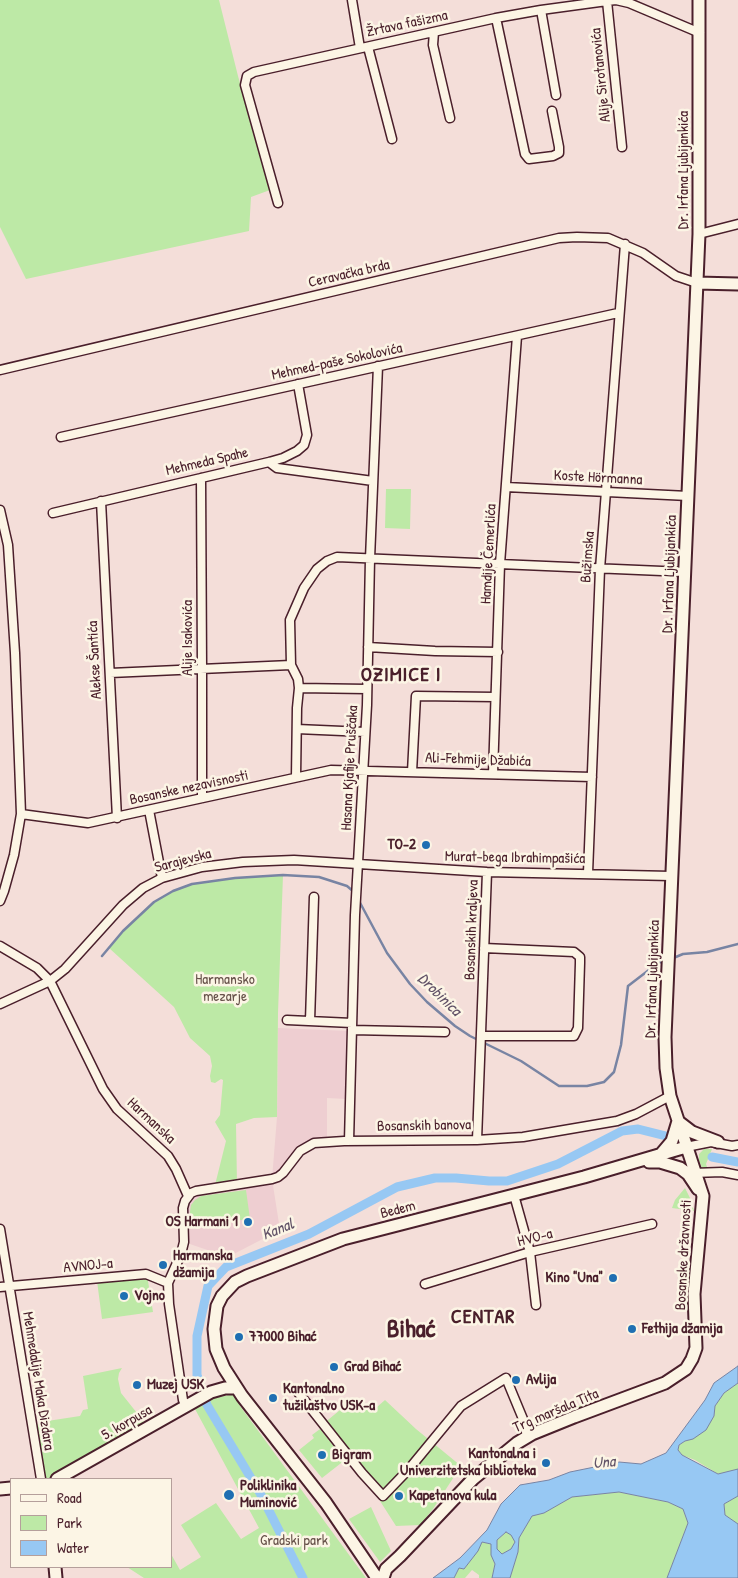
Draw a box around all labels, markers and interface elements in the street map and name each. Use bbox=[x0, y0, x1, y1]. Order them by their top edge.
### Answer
street label: Žrtava fašizma bbox=[365, 7, 449, 41]
street label: Alije Sirotanovića bbox=[587, 27, 615, 123]
street label: Dr. Irfana Ljubijankića bbox=[675, 111, 693, 229]
street label: Ceravačka brda bbox=[307, 256, 391, 292]
street label: Mehmed-paše Sokolovića bbox=[270, 339, 404, 385]
street label: Mehmeda Spahe bbox=[164, 444, 250, 480]
street label: Koste Hörmanna bbox=[553, 467, 643, 489]
street label: Hamdije Čemerlića bbox=[477, 503, 501, 605]
street label: Dr. Irfana Ljubijankića bbox=[659, 515, 681, 633]
street label: Bužimska bbox=[577, 531, 599, 583]
street label: Alije Isakovića bbox=[179, 600, 197, 676]
street label: Alekse Šantića bbox=[84, 620, 106, 700]
district label: OZIMICE I bbox=[360, 664, 442, 688]
street label: Hasana Kjafije Pruščaka bbox=[338, 705, 362, 831]
street label: Ali-Fehmije Džabića bbox=[425, 749, 531, 771]
street label: Bosanske nezavisnosti bbox=[128, 767, 250, 809]
place label: TO-2 bbox=[388, 836, 416, 854]
marker: TO-2 bbox=[420, 839, 432, 851]
street label: Sarajevska bbox=[153, 845, 213, 877]
street label: Murat-bega Ibrahimpašića bbox=[445, 848, 585, 868]
street label: Bosanskih kraljeva bbox=[461, 879, 483, 981]
street label: Dr. Irfana Ljubijankića bbox=[642, 920, 664, 1038]
water label: Drobinica bbox=[413, 969, 465, 1021]
park label: Harmansko mezarje bbox=[195, 971, 255, 1006]
street label: Harmanska bbox=[123, 1094, 179, 1148]
street label: Bosanskih banova bbox=[377, 1116, 471, 1136]
street label: Bedem bbox=[379, 1197, 417, 1223]
street label: Bosanske državnosti bbox=[672, 1199, 696, 1311]
place label: OS Harmani 1 bbox=[166, 1213, 238, 1231]
water label: Kanal bbox=[259, 1215, 297, 1245]
marker: OS Harmani 1 bbox=[242, 1216, 254, 1228]
street label: HVO-a bbox=[515, 1225, 555, 1251]
place label: Harmanska džamija bbox=[173, 1247, 232, 1282]
street label: AVNOJ-a bbox=[63, 1255, 113, 1277]
marker: Harmanska džamija bbox=[157, 1259, 169, 1271]
place label: Kino "Una" bbox=[546, 1269, 603, 1287]
marker: Kino "Una" bbox=[607, 1272, 619, 1284]
place label: Vojno bbox=[134, 1287, 165, 1305]
marker: Vojno bbox=[118, 1290, 130, 1302]
district label: CENTAR bbox=[450, 1306, 516, 1330]
street label: Mehmedalije Maka Dizdara bbox=[18, 1310, 58, 1452]
district label: Bihać bbox=[387, 1315, 435, 1345]
place label: Fethija džamija bbox=[642, 1320, 722, 1338]
marker: Fethija džamija bbox=[626, 1323, 638, 1335]
place label: 77000 Bihać bbox=[249, 1328, 316, 1346]
marker: 77000 Bihać bbox=[233, 1331, 245, 1343]
place label: Grad Bihać bbox=[344, 1358, 401, 1376]
marker: Grad Bihać bbox=[328, 1361, 340, 1373]
place label: Avlija bbox=[526, 1371, 556, 1389]
marker: Avlija bbox=[510, 1374, 522, 1386]
place label: Muzej USK bbox=[147, 1376, 204, 1394]
marker: Muzej USK bbox=[131, 1379, 143, 1391]
place label: Kantonalno tužilaštvo USK-a bbox=[283, 1380, 375, 1415]
street label: Trg maršala Tita bbox=[511, 1385, 601, 1437]
marker: Kantonalno tužilaštvo USK-a bbox=[267, 1392, 279, 1404]
street label: 5. korpusa bbox=[99, 1401, 155, 1445]
place label: Kantonalna i Univerzitetska biblioteka bbox=[400, 1445, 536, 1480]
place label: Bigram bbox=[332, 1446, 371, 1464]
marker: Bigram bbox=[316, 1449, 328, 1461]
water label: Una bbox=[592, 1452, 616, 1474]
marker: Kantonalna i Univerzitetska biblioteka bbox=[540, 1457, 552, 1469]
place label: Poliklinika Muminović bbox=[240, 1477, 296, 1512]
legend bbox=[10, 1478, 172, 1568]
text: Road bbox=[57, 1487, 82, 1508]
place label: Kapetanova kula bbox=[409, 1487, 496, 1505]
marker: Poliklinika Muminović bbox=[222, 1488, 236, 1502]
marker: Kapetanova kula bbox=[393, 1490, 405, 1502]
text: Park bbox=[57, 1512, 82, 1533]
park label: Gradski park bbox=[260, 1532, 328, 1550]
text: Water bbox=[57, 1537, 89, 1558]

